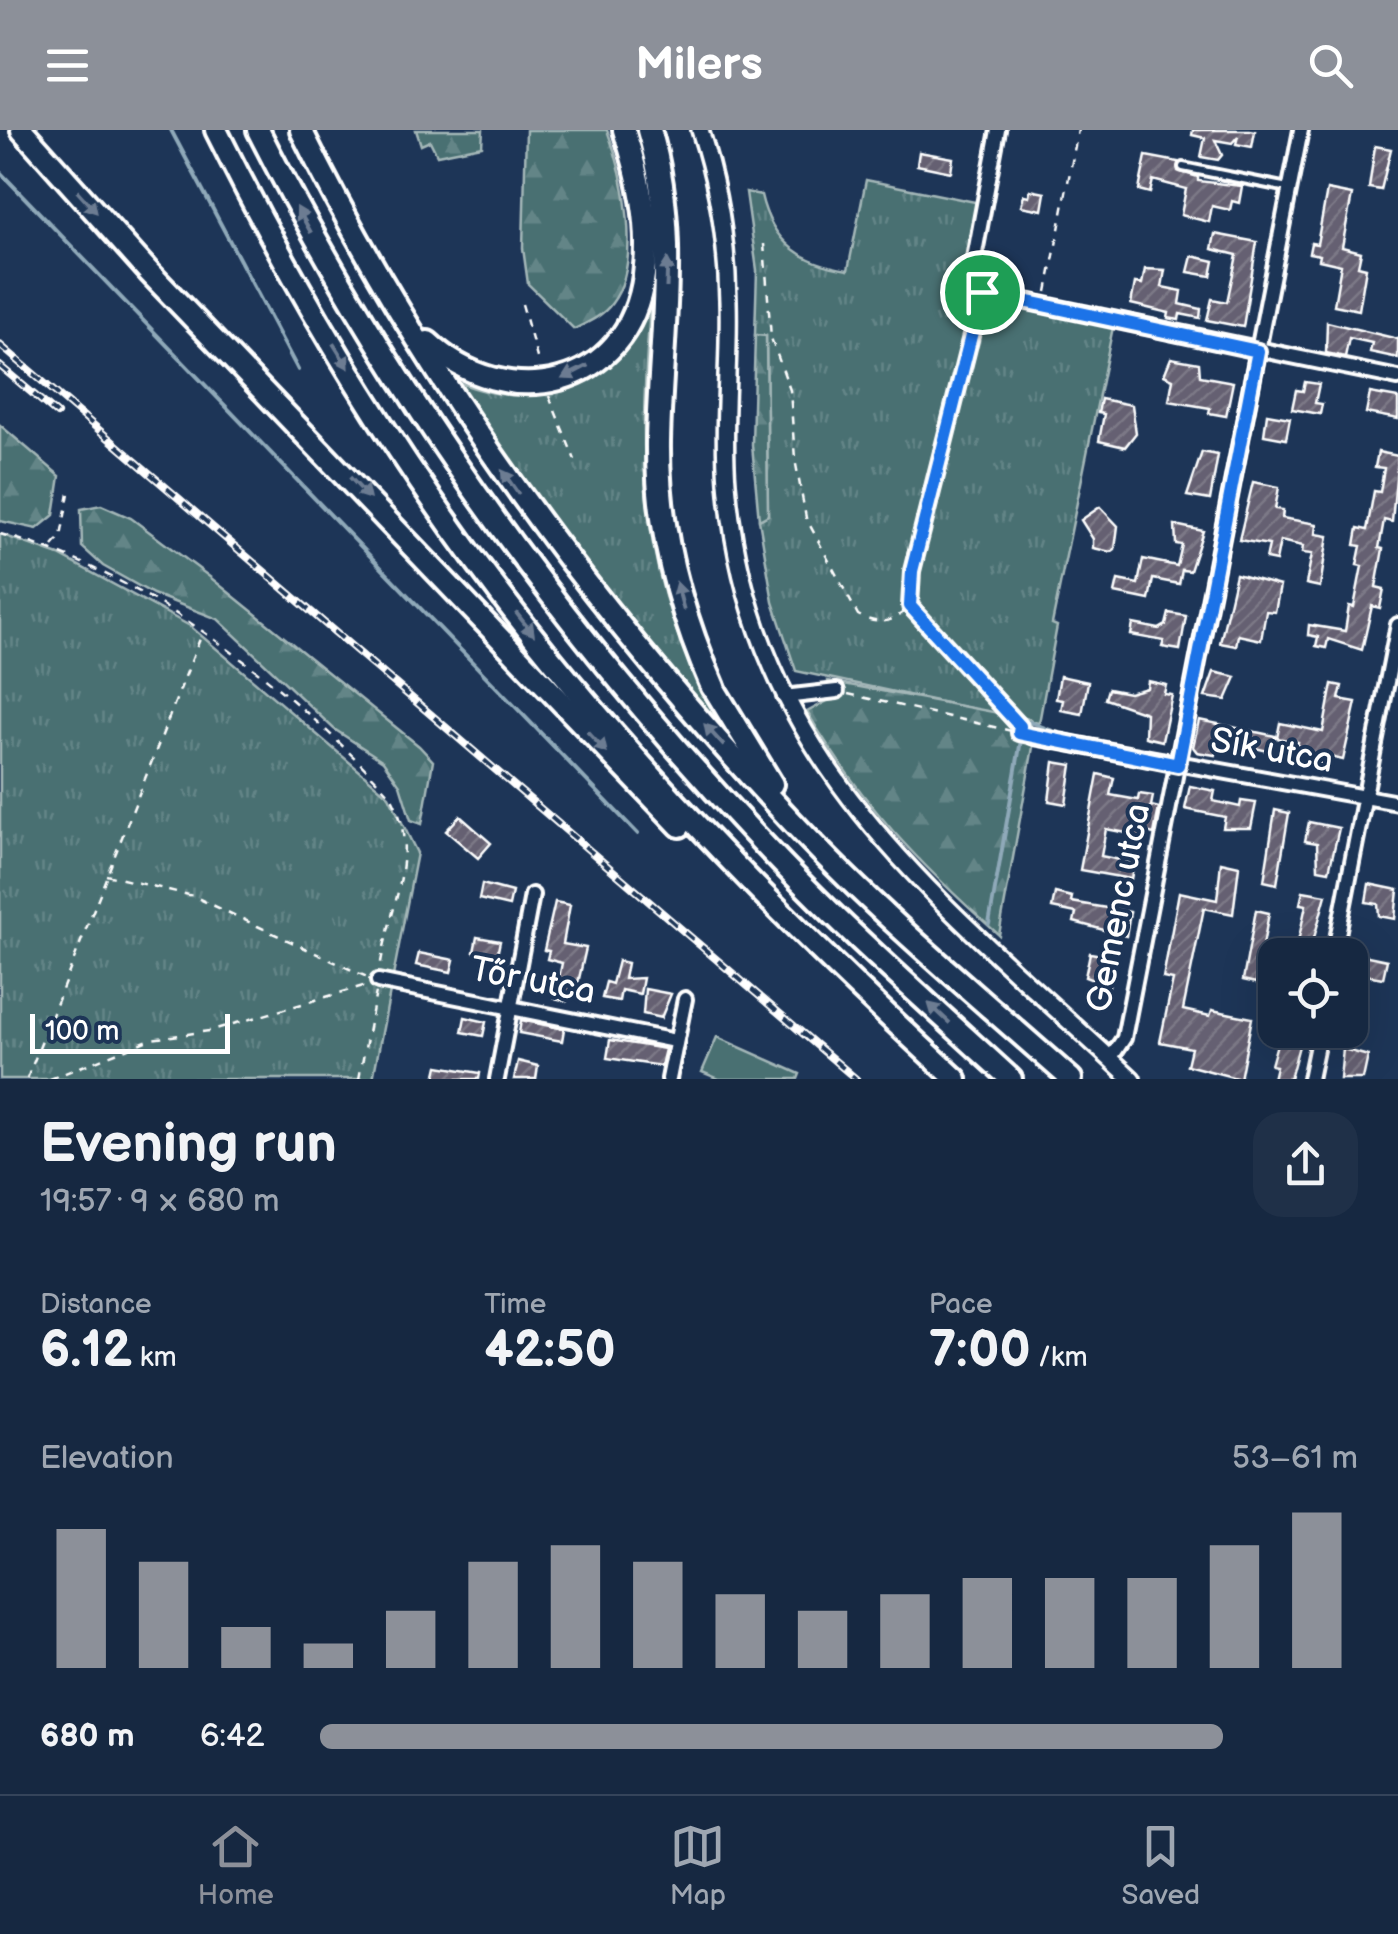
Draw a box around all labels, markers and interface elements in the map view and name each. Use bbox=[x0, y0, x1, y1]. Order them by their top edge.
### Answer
icon: menu bbox=[40, 38, 95, 93]
text: Milers bbox=[635, 38, 763, 93]
icon: search bbox=[1303, 38, 1358, 93]
one-way arrow bbox=[75, 190, 98, 214]
one-way arrow bbox=[296, 205, 313, 234]
pin bbox=[940, 250, 1025, 335]
one-way arrow bbox=[659, 257, 675, 289]
icon: arrive bbox=[955, 265, 1010, 320]
one-way arrow bbox=[332, 342, 349, 370]
one-way arrow bbox=[560, 363, 589, 380]
one-way arrow bbox=[501, 469, 520, 496]
one-way arrow bbox=[348, 476, 371, 500]
one-way arrow bbox=[672, 580, 688, 611]
one-way arrow bbox=[514, 611, 534, 637]
street label: Sík utca bbox=[1207, 719, 1337, 783]
one-way arrow bbox=[704, 723, 726, 748]
one-way arrow bbox=[585, 730, 608, 754]
street label: Gemenc utca bbox=[1078, 800, 1160, 1016]
map controls bbox=[1258, 938, 1368, 1048]
button: locate bbox=[1258, 938, 1368, 1048]
street label: Tőr utca bbox=[467, 948, 599, 1014]
one-way arrow bbox=[927, 1002, 951, 1025]
scale bar bbox=[30, 1009, 230, 1054]
text: 100 m bbox=[45, 1015, 119, 1048]
text: Evening run bbox=[40, 1111, 337, 1178]
button: share bbox=[1253, 1112, 1358, 1217]
text: 19:57 · 9 × 680 m bbox=[40, 1182, 280, 1221]
text: Distance bbox=[40, 1288, 152, 1321]
text: Time bbox=[484, 1288, 546, 1321]
text: Pace bbox=[929, 1288, 993, 1321]
text: 6.12 bbox=[40, 1321, 132, 1381]
text: 42:50 bbox=[484, 1321, 616, 1381]
text: 7:00 bbox=[929, 1321, 1031, 1381]
text: km bbox=[132, 1341, 177, 1374]
text: /km bbox=[1031, 1341, 1088, 1374]
text: Elevation bbox=[40, 1439, 173, 1478]
text: 53–61 m bbox=[1232, 1439, 1358, 1478]
text: 680 m bbox=[40, 1717, 135, 1756]
text: 6:42 bbox=[200, 1717, 264, 1756]
tab: Home bbox=[198, 1819, 274, 1912]
tab: Map bbox=[670, 1819, 726, 1912]
tab: Saved bbox=[1122, 1819, 1200, 1912]

